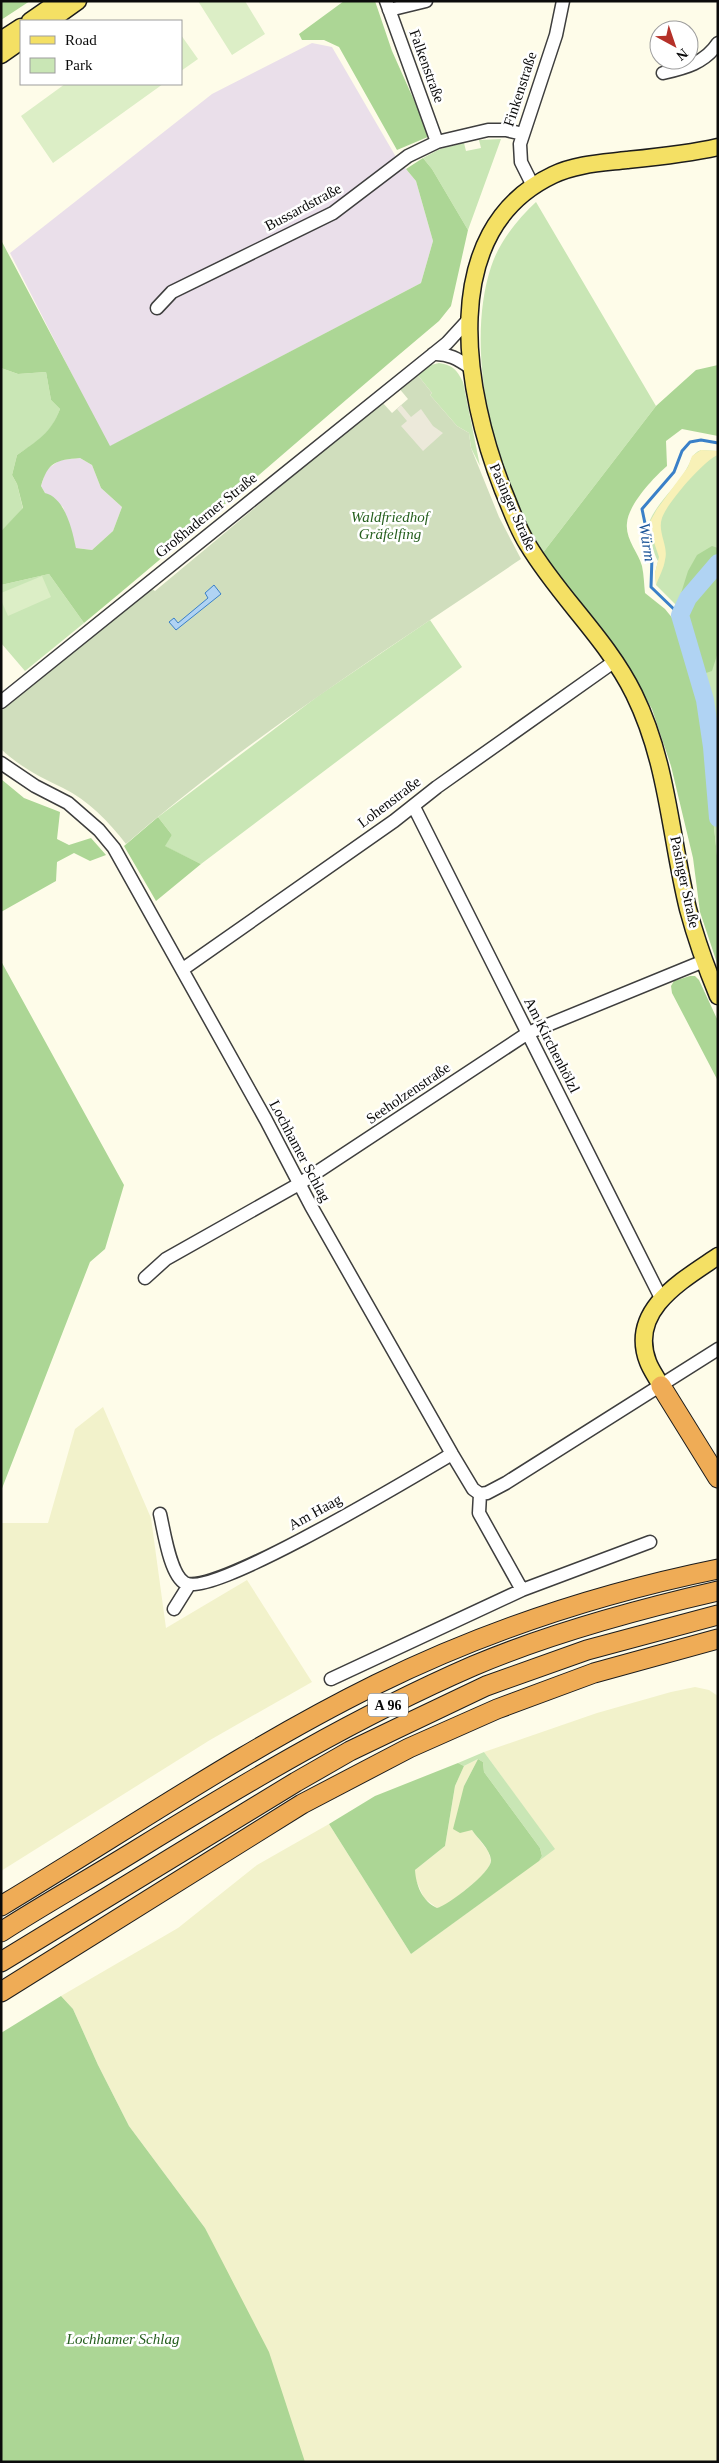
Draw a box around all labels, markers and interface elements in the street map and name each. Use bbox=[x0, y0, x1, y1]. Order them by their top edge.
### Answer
legend bbox=[20, 20, 182, 85]
north arrow bbox=[649, 20, 699, 70]
street label: Falkenstraße bbox=[406, 27, 448, 105]
text: Road bbox=[65, 32, 97, 48]
text: N bbox=[673, 46, 691, 64]
street label: Finkenstraße bbox=[500, 49, 540, 128]
text: Park bbox=[65, 57, 93, 73]
street label: Bussardstraße bbox=[262, 180, 344, 234]
street label: Pasinger Straße bbox=[487, 461, 540, 553]
street label: Großhaderner Straße bbox=[152, 469, 260, 561]
park label: Waldfriedhof Gräfelfing bbox=[351, 509, 431, 542]
water label: Würm bbox=[636, 521, 659, 563]
street label: Lohenstraße bbox=[355, 773, 424, 831]
street label: Pasinger Straße bbox=[667, 834, 703, 930]
street label: Am Kirchenhölzl bbox=[521, 995, 583, 1095]
street label: Seeholzenstraße bbox=[363, 1059, 453, 1127]
street label: Lochhamer Schlag bbox=[266, 1097, 334, 1205]
street label: Am Haag bbox=[286, 1491, 345, 1533]
road number: A 96 bbox=[368, 1694, 408, 1716]
park label: Lochhamer Schlag bbox=[66, 2331, 180, 2347]

